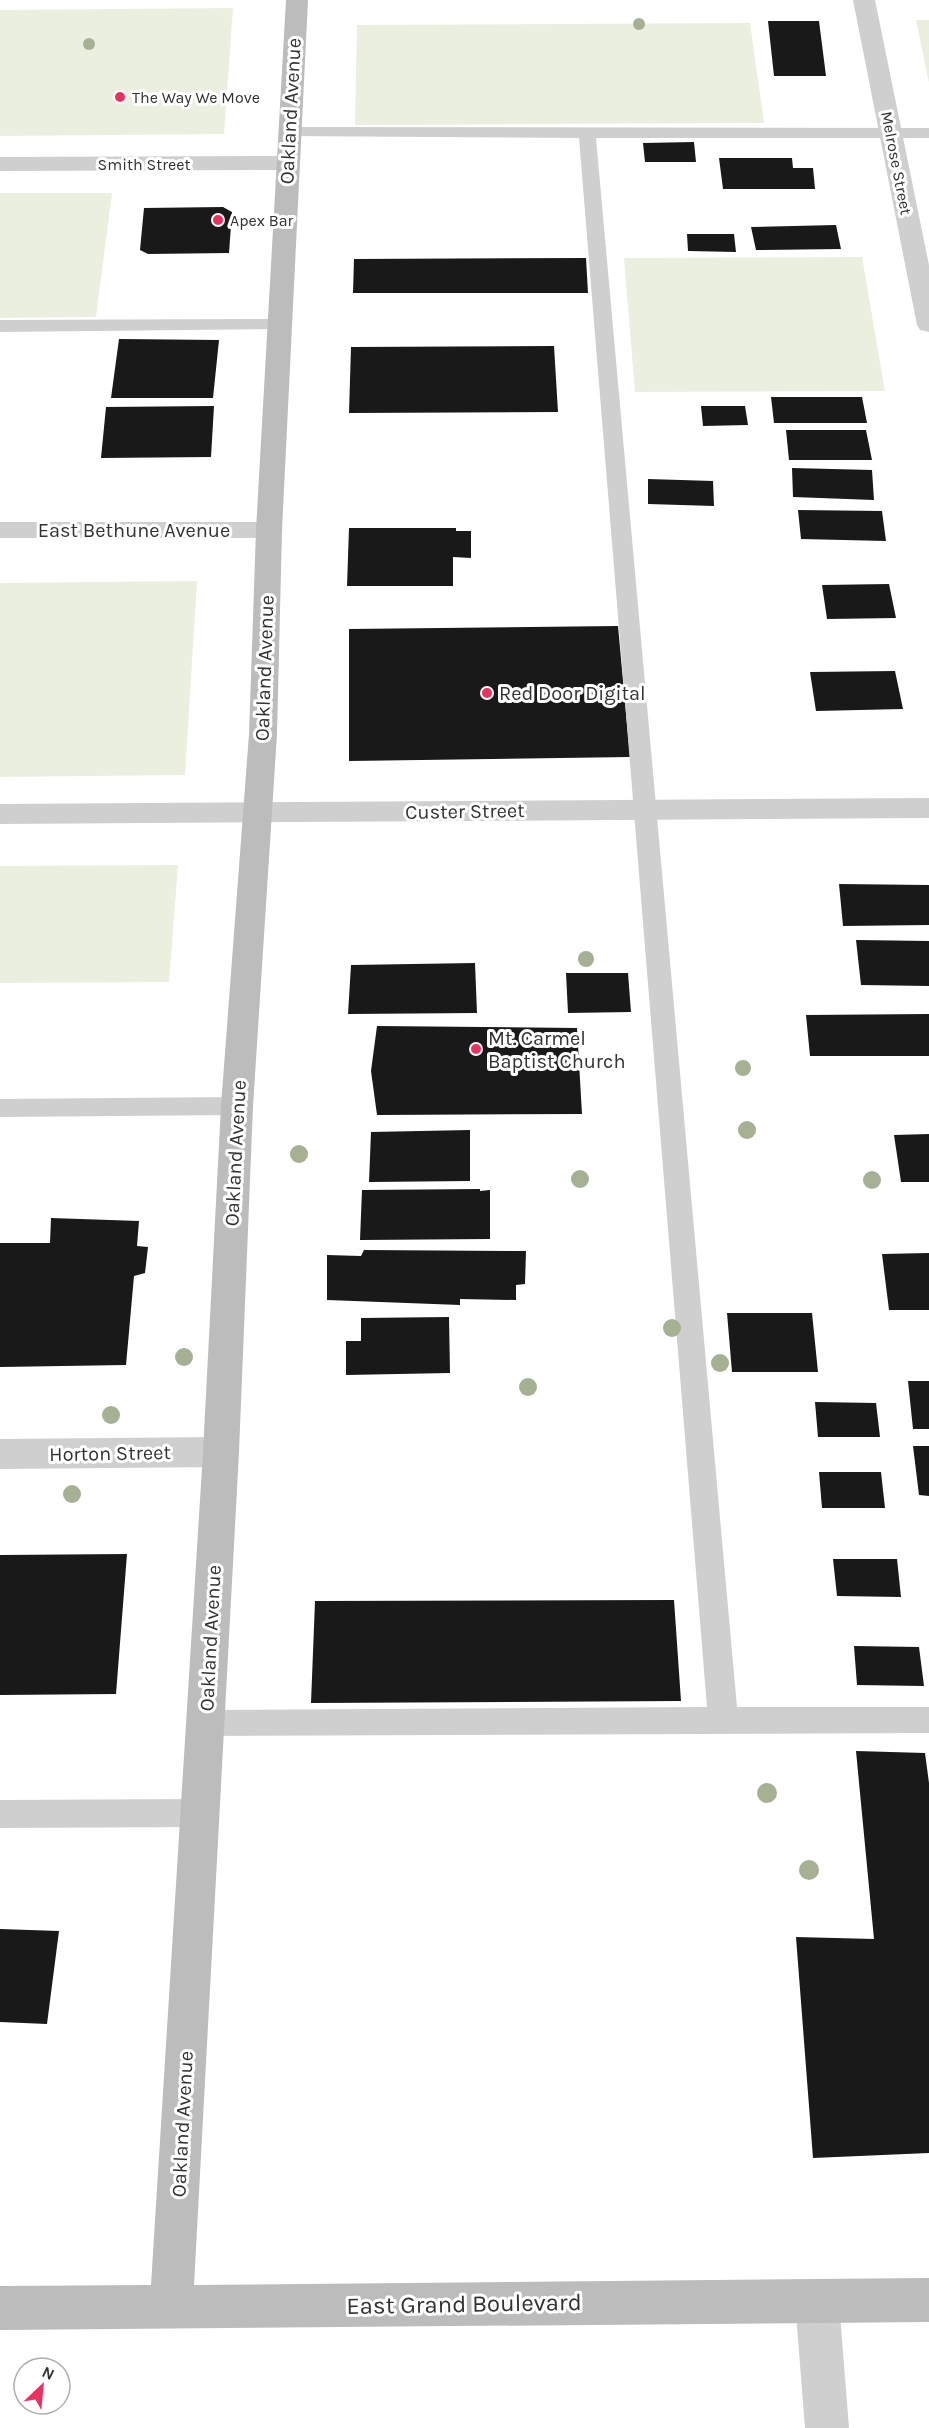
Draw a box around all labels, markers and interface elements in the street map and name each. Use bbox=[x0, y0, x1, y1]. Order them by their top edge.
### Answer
street label: Oakland Avenue bbox=[275, 37, 306, 185]
place label: The Way We Move bbox=[132, 88, 260, 107]
marker: The Way We Move bbox=[113, 90, 127, 104]
street label: Melrose Street bbox=[877, 110, 916, 217]
street label: Smith Street bbox=[98, 155, 190, 174]
place label: Apex Bar bbox=[230, 211, 293, 230]
marker: Apex Bar bbox=[211, 213, 225, 227]
street label: East Bethune Avenue bbox=[38, 519, 230, 542]
street label: Oakland Avenue bbox=[250, 595, 279, 742]
place label: Red Door Digital bbox=[499, 682, 646, 705]
marker: Red Door Digital bbox=[480, 686, 494, 700]
street label: Custer Street bbox=[405, 799, 525, 824]
place label: Mt. Carmel Baptist Church bbox=[488, 1027, 625, 1073]
marker: Mt. Carmel Baptist Church bbox=[469, 1042, 483, 1056]
street label: Oakland Avenue bbox=[220, 1079, 251, 1227]
street label: Horton Street bbox=[49, 1441, 172, 1466]
street label: Oakland Avenue bbox=[195, 1564, 226, 1712]
street label: Oakland Avenue bbox=[167, 2050, 198, 2198]
street label: East Grand Boulevard bbox=[346, 2288, 582, 2320]
north arrow bbox=[12, 2356, 72, 2416]
text: N bbox=[39, 2362, 58, 2384]

